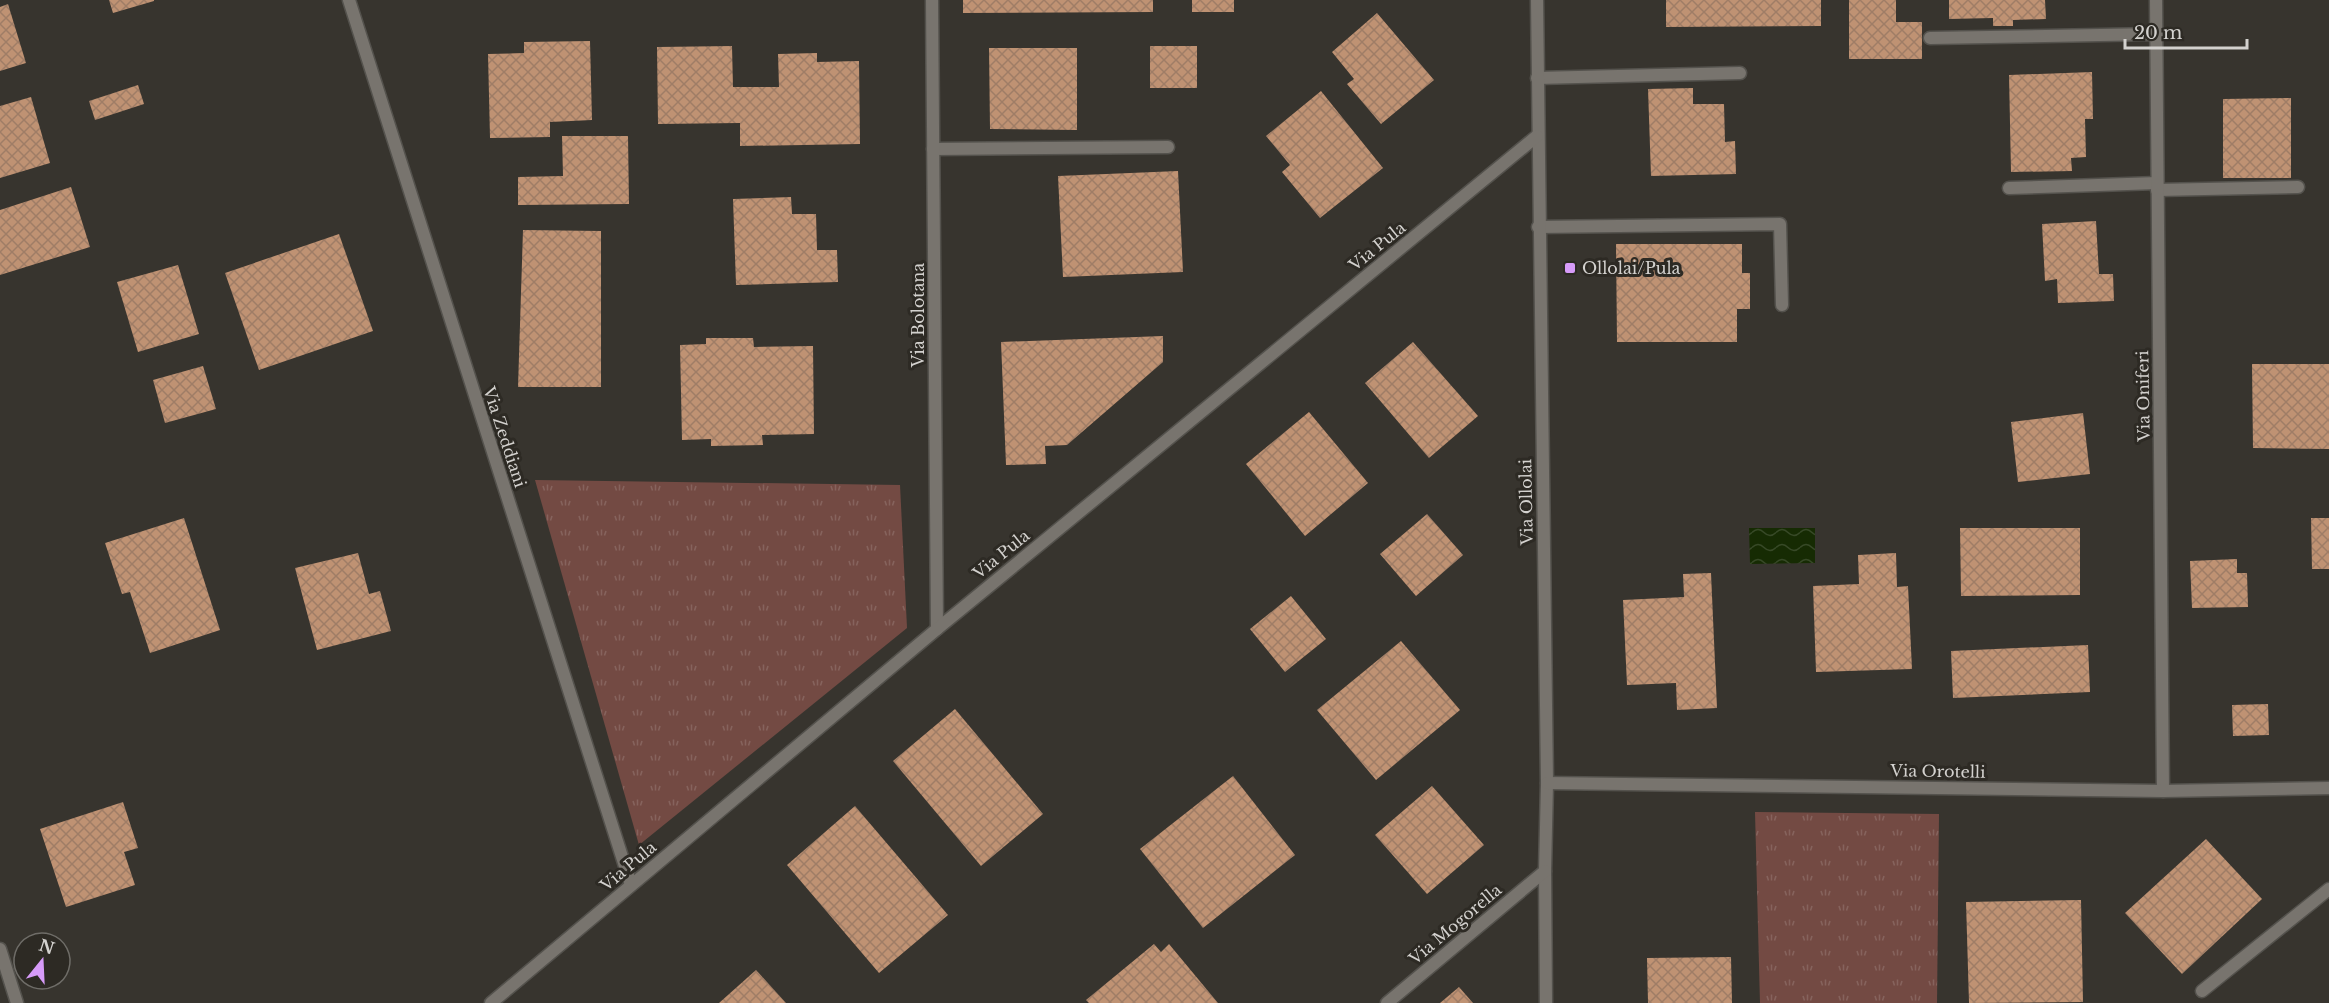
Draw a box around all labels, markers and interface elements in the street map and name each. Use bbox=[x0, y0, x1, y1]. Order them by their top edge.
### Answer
scale bar bbox=[2125, 12, 2246, 50]
text: 20 m bbox=[2134, 22, 2182, 44]
street label: Via Pula bbox=[1344, 217, 1409, 275]
place label: Ollolai/Pula bbox=[1582, 258, 1681, 278]
marker: Ollolai/Pula bbox=[1563, 261, 1577, 275]
street label: Via Bolotana bbox=[908, 263, 928, 368]
street label: Via Oniferi bbox=[2132, 350, 2154, 443]
street label: Via Zeddiani bbox=[479, 383, 531, 491]
street label: Via Ollolai bbox=[1515, 458, 1537, 546]
street label: Via Pula bbox=[968, 525, 1033, 583]
street label: Via Orotelli bbox=[1889, 760, 1986, 782]
street label: Via Pula bbox=[595, 837, 660, 896]
street label: Via Mogorella bbox=[1404, 879, 1505, 969]
north arrow bbox=[12, 931, 72, 991]
text: N bbox=[36, 935, 57, 959]

